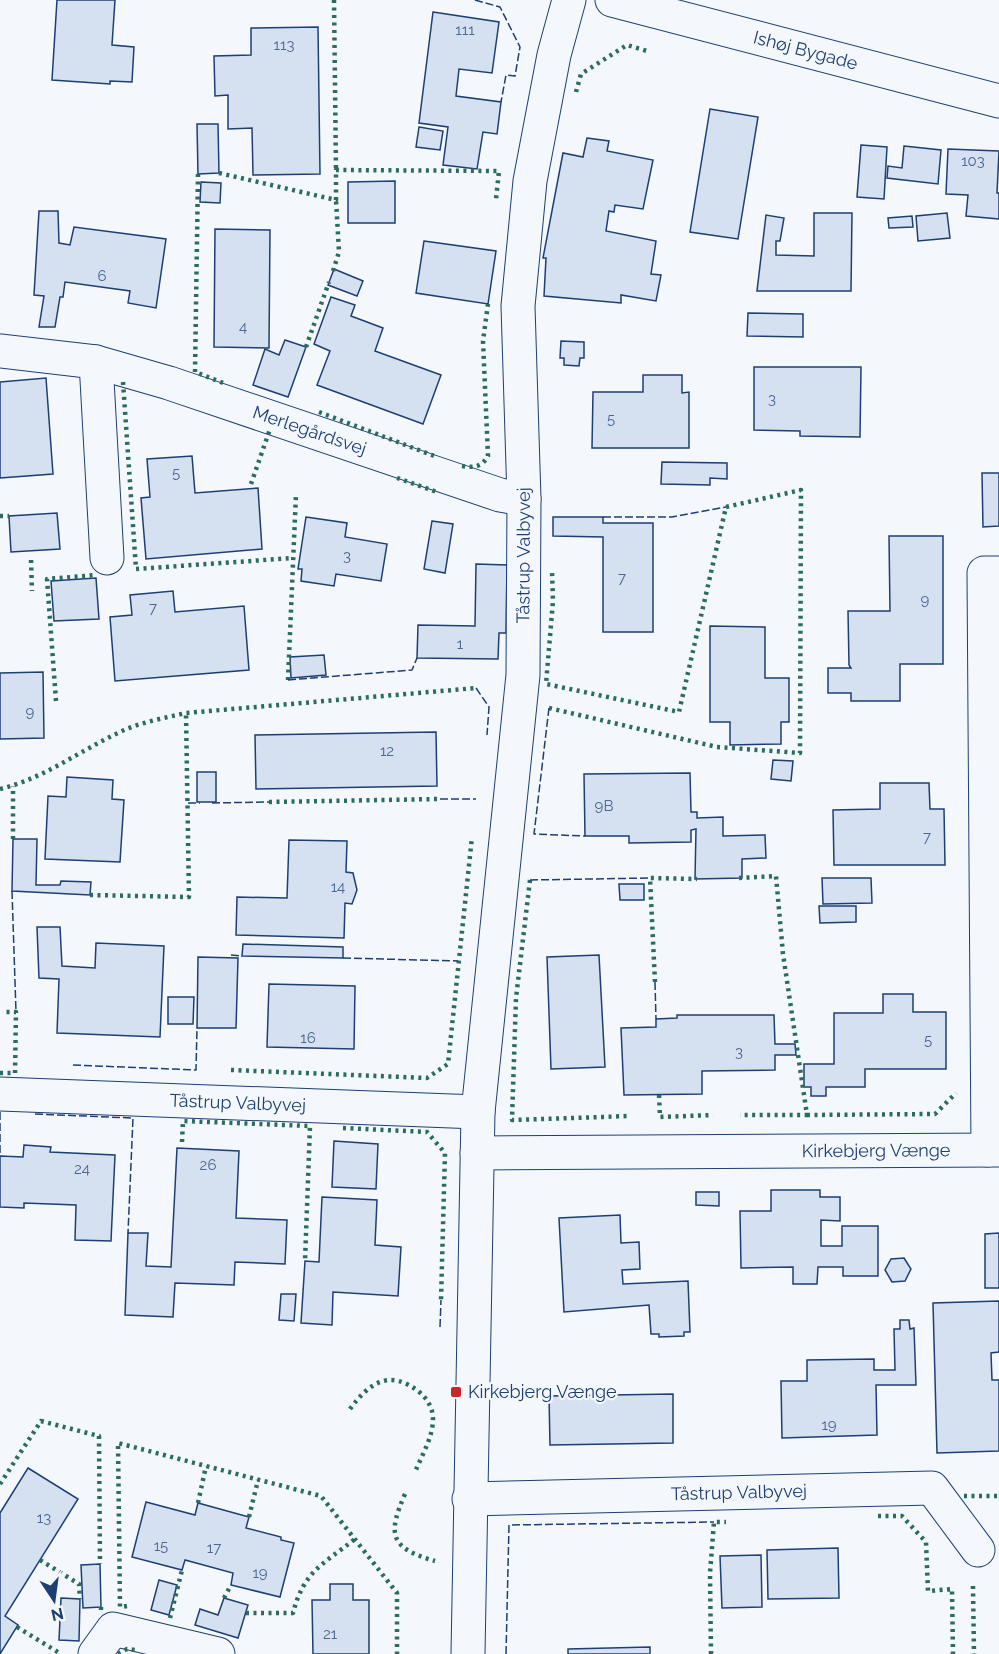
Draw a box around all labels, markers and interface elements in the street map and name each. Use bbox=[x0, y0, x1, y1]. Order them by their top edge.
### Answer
house number: 111 bbox=[455, 21, 475, 39]
street label: Ishøj Bygade bbox=[751, 26, 860, 74]
house number: 113 bbox=[274, 36, 294, 54]
house number: 103 bbox=[961, 152, 985, 170]
house number: 6 bbox=[97, 267, 107, 285]
house number: 4 bbox=[239, 318, 247, 336]
house number: 3 bbox=[768, 390, 776, 408]
street label: Merlegårdsvej bbox=[250, 401, 369, 459]
house number: 5 bbox=[607, 410, 615, 428]
house number: 5 bbox=[172, 464, 180, 482]
street label: Tåstrup Valbyvej bbox=[512, 487, 534, 624]
house number: 3 bbox=[343, 547, 351, 565]
house number: 7 bbox=[618, 569, 626, 587]
house number: 9 bbox=[921, 591, 930, 609]
house number: 7 bbox=[149, 599, 157, 617]
house number: 1 bbox=[457, 635, 464, 653]
house number: 9 bbox=[26, 703, 35, 721]
house number: 12 bbox=[380, 742, 394, 760]
house number: 9B bbox=[595, 797, 613, 815]
house number: 7 bbox=[923, 828, 931, 846]
house number: 14 bbox=[331, 878, 345, 896]
house number: 16 bbox=[300, 1029, 316, 1047]
house number: 5 bbox=[924, 1031, 932, 1049]
house number: 3 bbox=[735, 1043, 743, 1061]
street label: Tåstrup Valbyvej bbox=[169, 1089, 306, 1116]
street label: Kirkebjerg Vænge bbox=[802, 1139, 951, 1161]
house number: 26 bbox=[200, 1156, 216, 1174]
house number: 24 bbox=[74, 1160, 90, 1178]
place label: Kirkebjerg Vænge bbox=[468, 1381, 617, 1402]
marker: Kirkebjerg Vænge bbox=[449, 1385, 463, 1399]
house number: 19 bbox=[821, 1416, 837, 1434]
street label: Tåstrup Valbyvej bbox=[671, 1480, 807, 1504]
house number: 13 bbox=[37, 1509, 51, 1527]
house number: 15 bbox=[154, 1537, 168, 1555]
house number: 17 bbox=[207, 1539, 221, 1557]
house number: 19 bbox=[252, 1564, 268, 1582]
north arrow bbox=[24, 1570, 84, 1630]
text: N bbox=[49, 1603, 65, 1625]
house number: 21 bbox=[323, 1625, 338, 1643]

